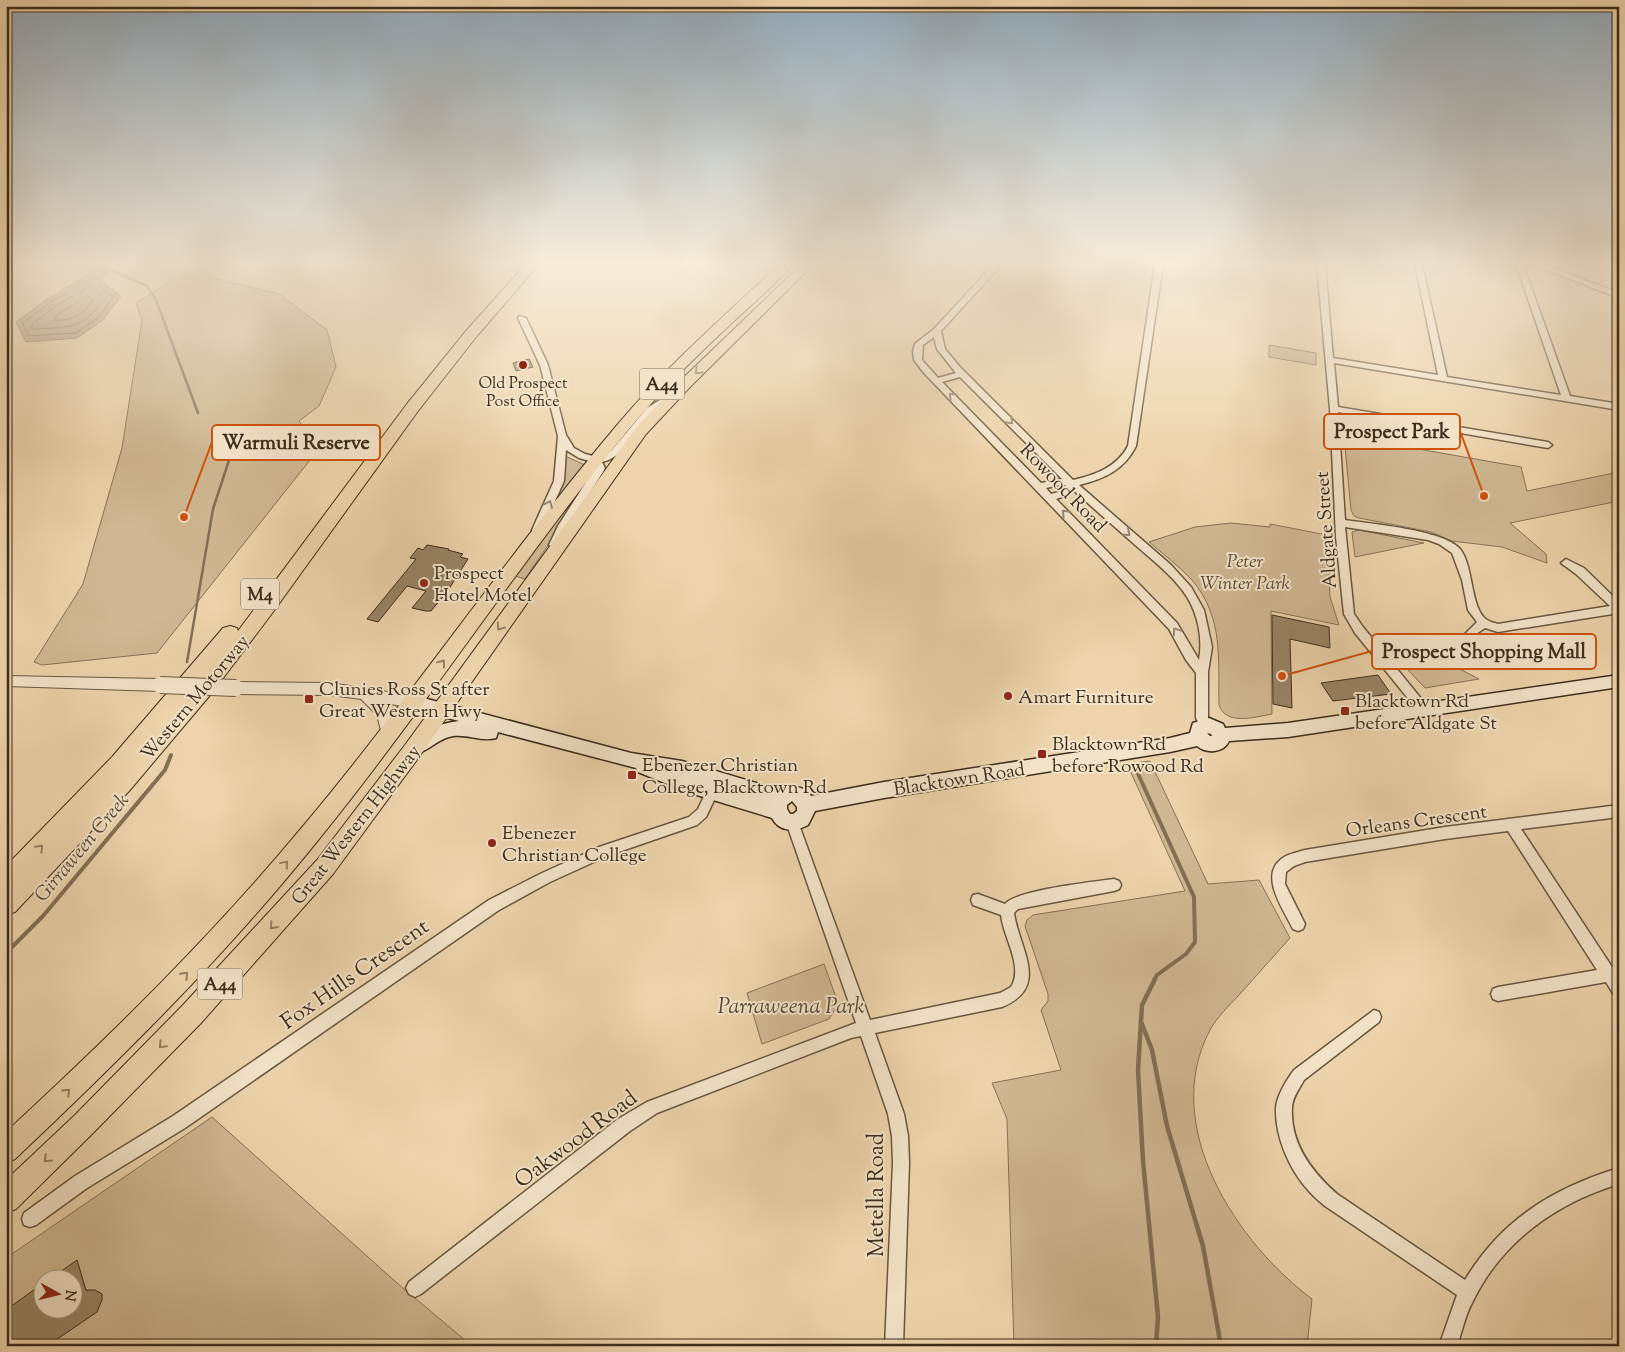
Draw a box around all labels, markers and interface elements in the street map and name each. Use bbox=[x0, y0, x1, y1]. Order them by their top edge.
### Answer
marker: Old Prospect Post Office bbox=[517, 359, 529, 371]
one-way arrow bbox=[695, 365, 704, 374]
road number: A44 bbox=[640, 368, 684, 399]
place label: Old Prospect Post Office bbox=[478, 373, 568, 414]
one-way arrow bbox=[949, 393, 958, 402]
callout: Prospect Park bbox=[1324, 414, 1460, 449]
one-way arrow bbox=[1004, 416, 1013, 425]
text: Prospect Park bbox=[1334, 419, 1450, 448]
callout: Warmuli Reserve bbox=[212, 425, 380, 460]
text: Warmuli Reserve bbox=[222, 430, 370, 459]
street label: Rowood Road bbox=[1013, 438, 1112, 540]
street label: Aldgate Street bbox=[1310, 470, 1345, 589]
one-way arrow bbox=[543, 500, 553, 509]
one-way arrow bbox=[1061, 510, 1070, 519]
one-way arrow bbox=[1122, 528, 1131, 537]
park label: Peter Winter Park bbox=[1200, 549, 1290, 598]
place label: Prospect Hotel Motel bbox=[434, 561, 532, 610]
marker: Prospect Hotel Motel bbox=[418, 577, 430, 589]
road number: M4 bbox=[241, 578, 279, 610]
one-way arrow bbox=[497, 621, 506, 631]
one-way arrow bbox=[1173, 627, 1183, 636]
street label: Western Motorway bbox=[135, 629, 257, 767]
callout: Prospect Shopping Mall bbox=[1372, 634, 1596, 669]
text: Prospect Shopping Mall bbox=[1382, 639, 1586, 668]
one-way arrow bbox=[436, 660, 444, 669]
place label: Clunies Ross St after Great Western Hwy bbox=[319, 677, 489, 726]
place label: Amart Furniture bbox=[1018, 685, 1154, 712]
place label: Blacktown Rd before Aldgate St bbox=[1355, 689, 1497, 738]
marker: Amart Furniture bbox=[1002, 690, 1014, 702]
marker: Clunies Ross St after Great Western Hwy bbox=[303, 693, 315, 705]
marker: Blacktown Rd before Aldgate St bbox=[1339, 705, 1351, 717]
place label: Blacktown Rd before Rowood Rd bbox=[1052, 732, 1204, 781]
street label: Great Western Highway bbox=[286, 739, 428, 911]
marker: Blacktown Rd before Rowood Rd bbox=[1036, 748, 1048, 760]
place label: Ebenezer Christian College, Blacktown Rd bbox=[642, 753, 827, 802]
street label: Blacktown Road bbox=[892, 757, 1027, 804]
marker: Ebenezer Christian College, Blacktown Rd bbox=[626, 769, 638, 781]
water label: Girraween Creek bbox=[29, 788, 137, 909]
street label: Orleans Crescent bbox=[1344, 799, 1489, 846]
place label: Ebenezer Christian College bbox=[502, 821, 647, 870]
marker: Ebenezer Christian College bbox=[486, 837, 498, 849]
one-way arrow bbox=[34, 845, 43, 854]
one-way arrow bbox=[279, 861, 288, 870]
street label: Fox Hills Crescent bbox=[275, 912, 437, 1039]
one-way arrow bbox=[270, 920, 279, 929]
road number: A44 bbox=[198, 969, 242, 1000]
one-way arrow bbox=[179, 971, 188, 980]
park label: Parraweena Park bbox=[718, 992, 864, 1024]
one-way arrow bbox=[159, 1039, 168, 1048]
street label: Oakwood Road bbox=[508, 1083, 645, 1197]
one-way arrow bbox=[61, 1089, 70, 1098]
street label: Metella Road bbox=[862, 1133, 894, 1257]
one-way arrow bbox=[44, 1154, 53, 1163]
north arrow bbox=[32, 1270, 82, 1320]
text: N bbox=[58, 1289, 80, 1302]

